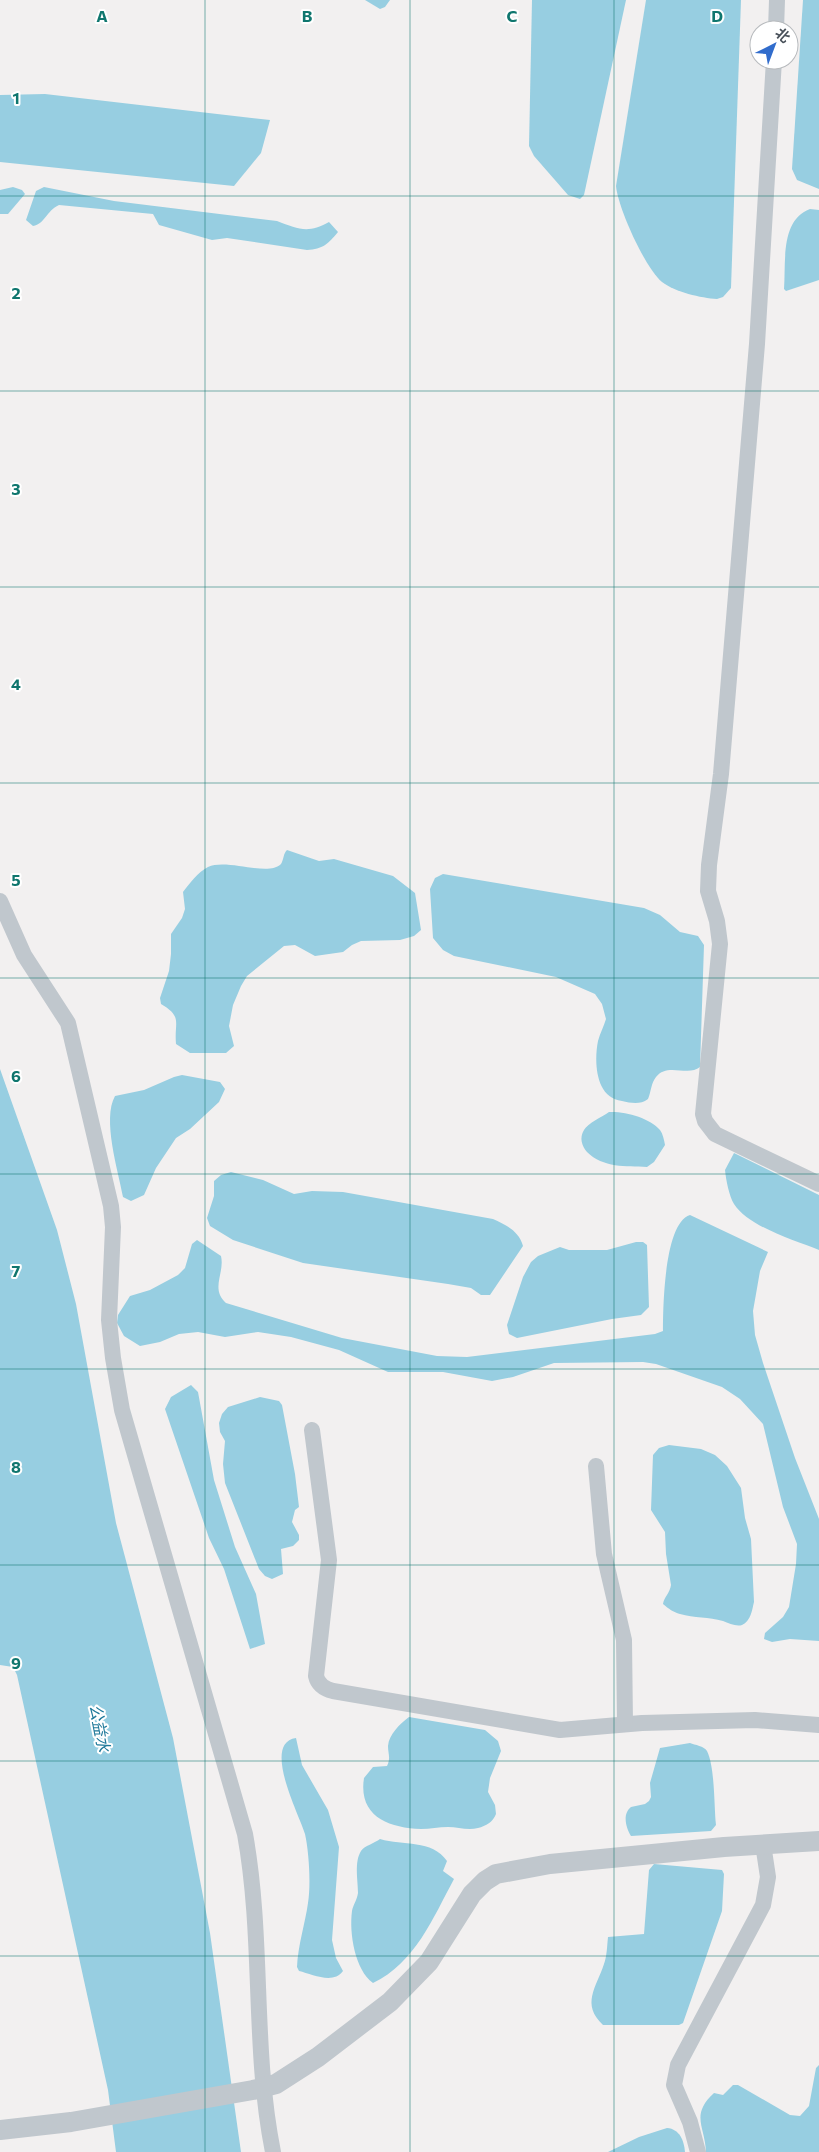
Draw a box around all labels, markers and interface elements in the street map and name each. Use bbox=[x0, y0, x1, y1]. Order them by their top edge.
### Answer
text: A bbox=[96, 6, 108, 25]
text: B bbox=[302, 6, 313, 25]
text: C bbox=[507, 6, 518, 25]
text: D bbox=[711, 6, 723, 25]
north arrow bbox=[749, 20, 799, 70]
text: 北 bbox=[772, 24, 794, 46]
text: 1 bbox=[12, 88, 20, 107]
text: 2 bbox=[11, 283, 21, 302]
text: 3 bbox=[11, 479, 21, 498]
text: 4 bbox=[11, 674, 21, 693]
text: 5 bbox=[11, 870, 21, 889]
text: 6 bbox=[11, 1066, 21, 1085]
text: 7 bbox=[12, 1261, 21, 1280]
text: 8 bbox=[11, 1457, 21, 1476]
text: 9 bbox=[11, 1653, 21, 1672]
water label: 公益水 bbox=[87, 1703, 115, 1754]

